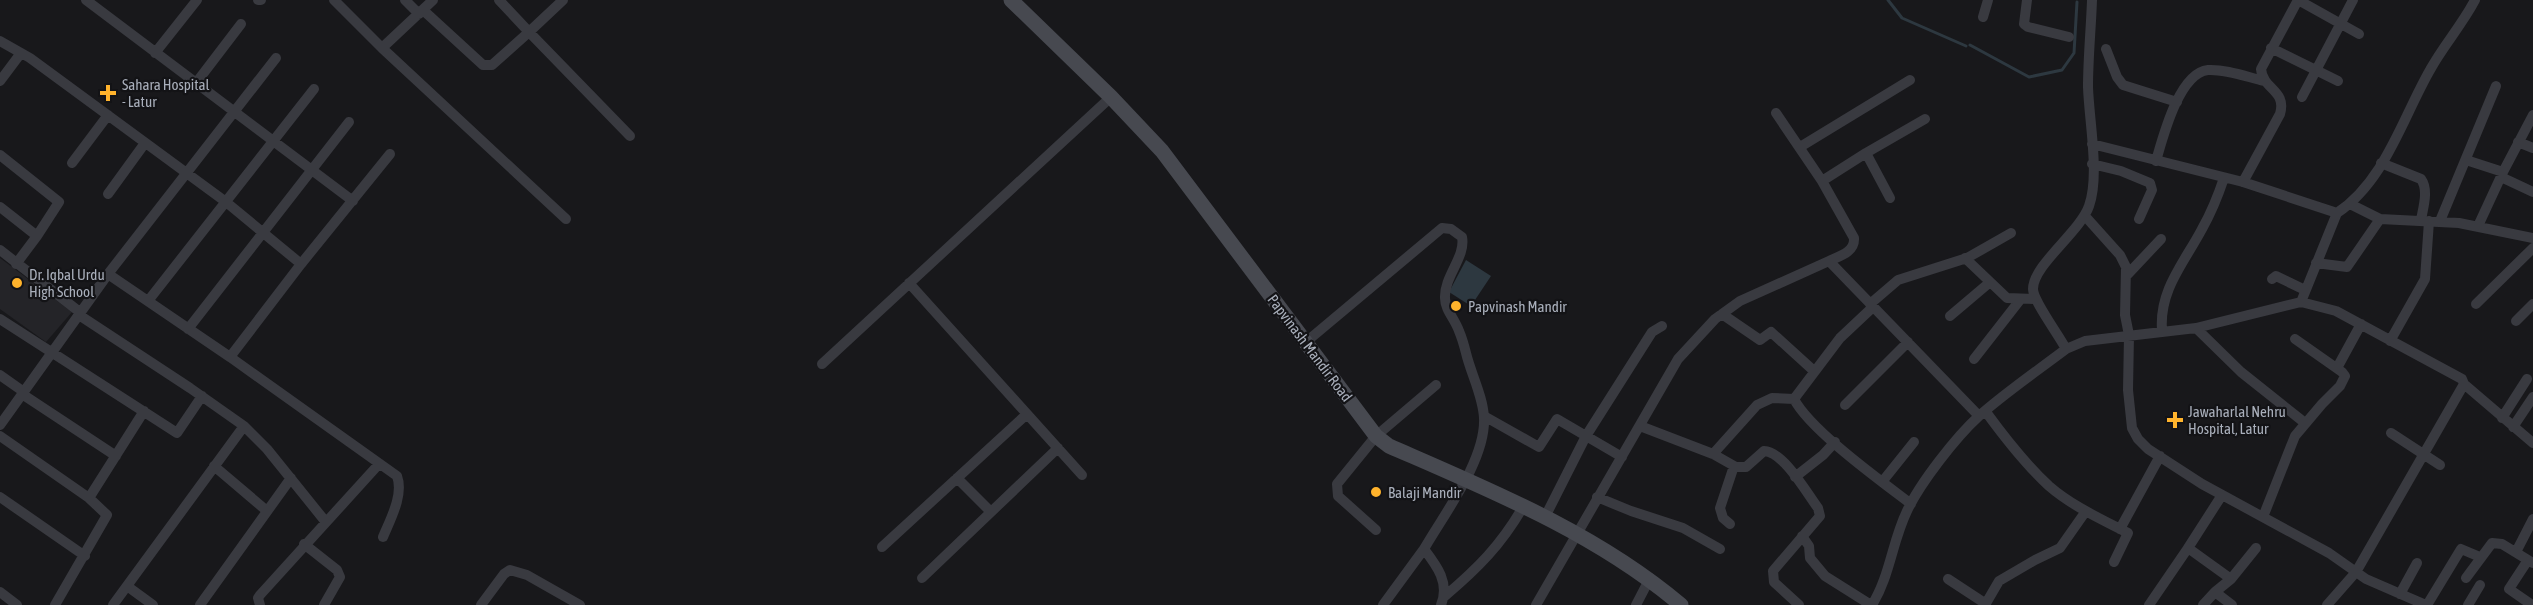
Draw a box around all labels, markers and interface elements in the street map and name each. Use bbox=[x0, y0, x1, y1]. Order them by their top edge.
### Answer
place label: Sahara Hospital - Latur bbox=[122, 76, 210, 110]
marker: Sahara Hospital - Latur bbox=[99, 84, 117, 102]
place label: Dr. Iqbal Urdu High School bbox=[29, 266, 105, 300]
marker: Dr. Iqbal Urdu High School bbox=[10, 276, 24, 290]
street label: Papvinash Mandir Road bbox=[1264, 291, 1356, 405]
place label: Papvinash Mandir bbox=[1468, 298, 1567, 315]
marker: Papvinash Mandir bbox=[1449, 299, 1463, 313]
place label: Jawaharlal Nehru Hospital, Latur bbox=[2188, 403, 2286, 437]
marker: Jawaharlal Nehru Hospital, Latur bbox=[2166, 411, 2184, 429]
place label: Balaji Mandir bbox=[1388, 484, 1462, 501]
marker: Balaji Mandir bbox=[1369, 485, 1383, 499]

